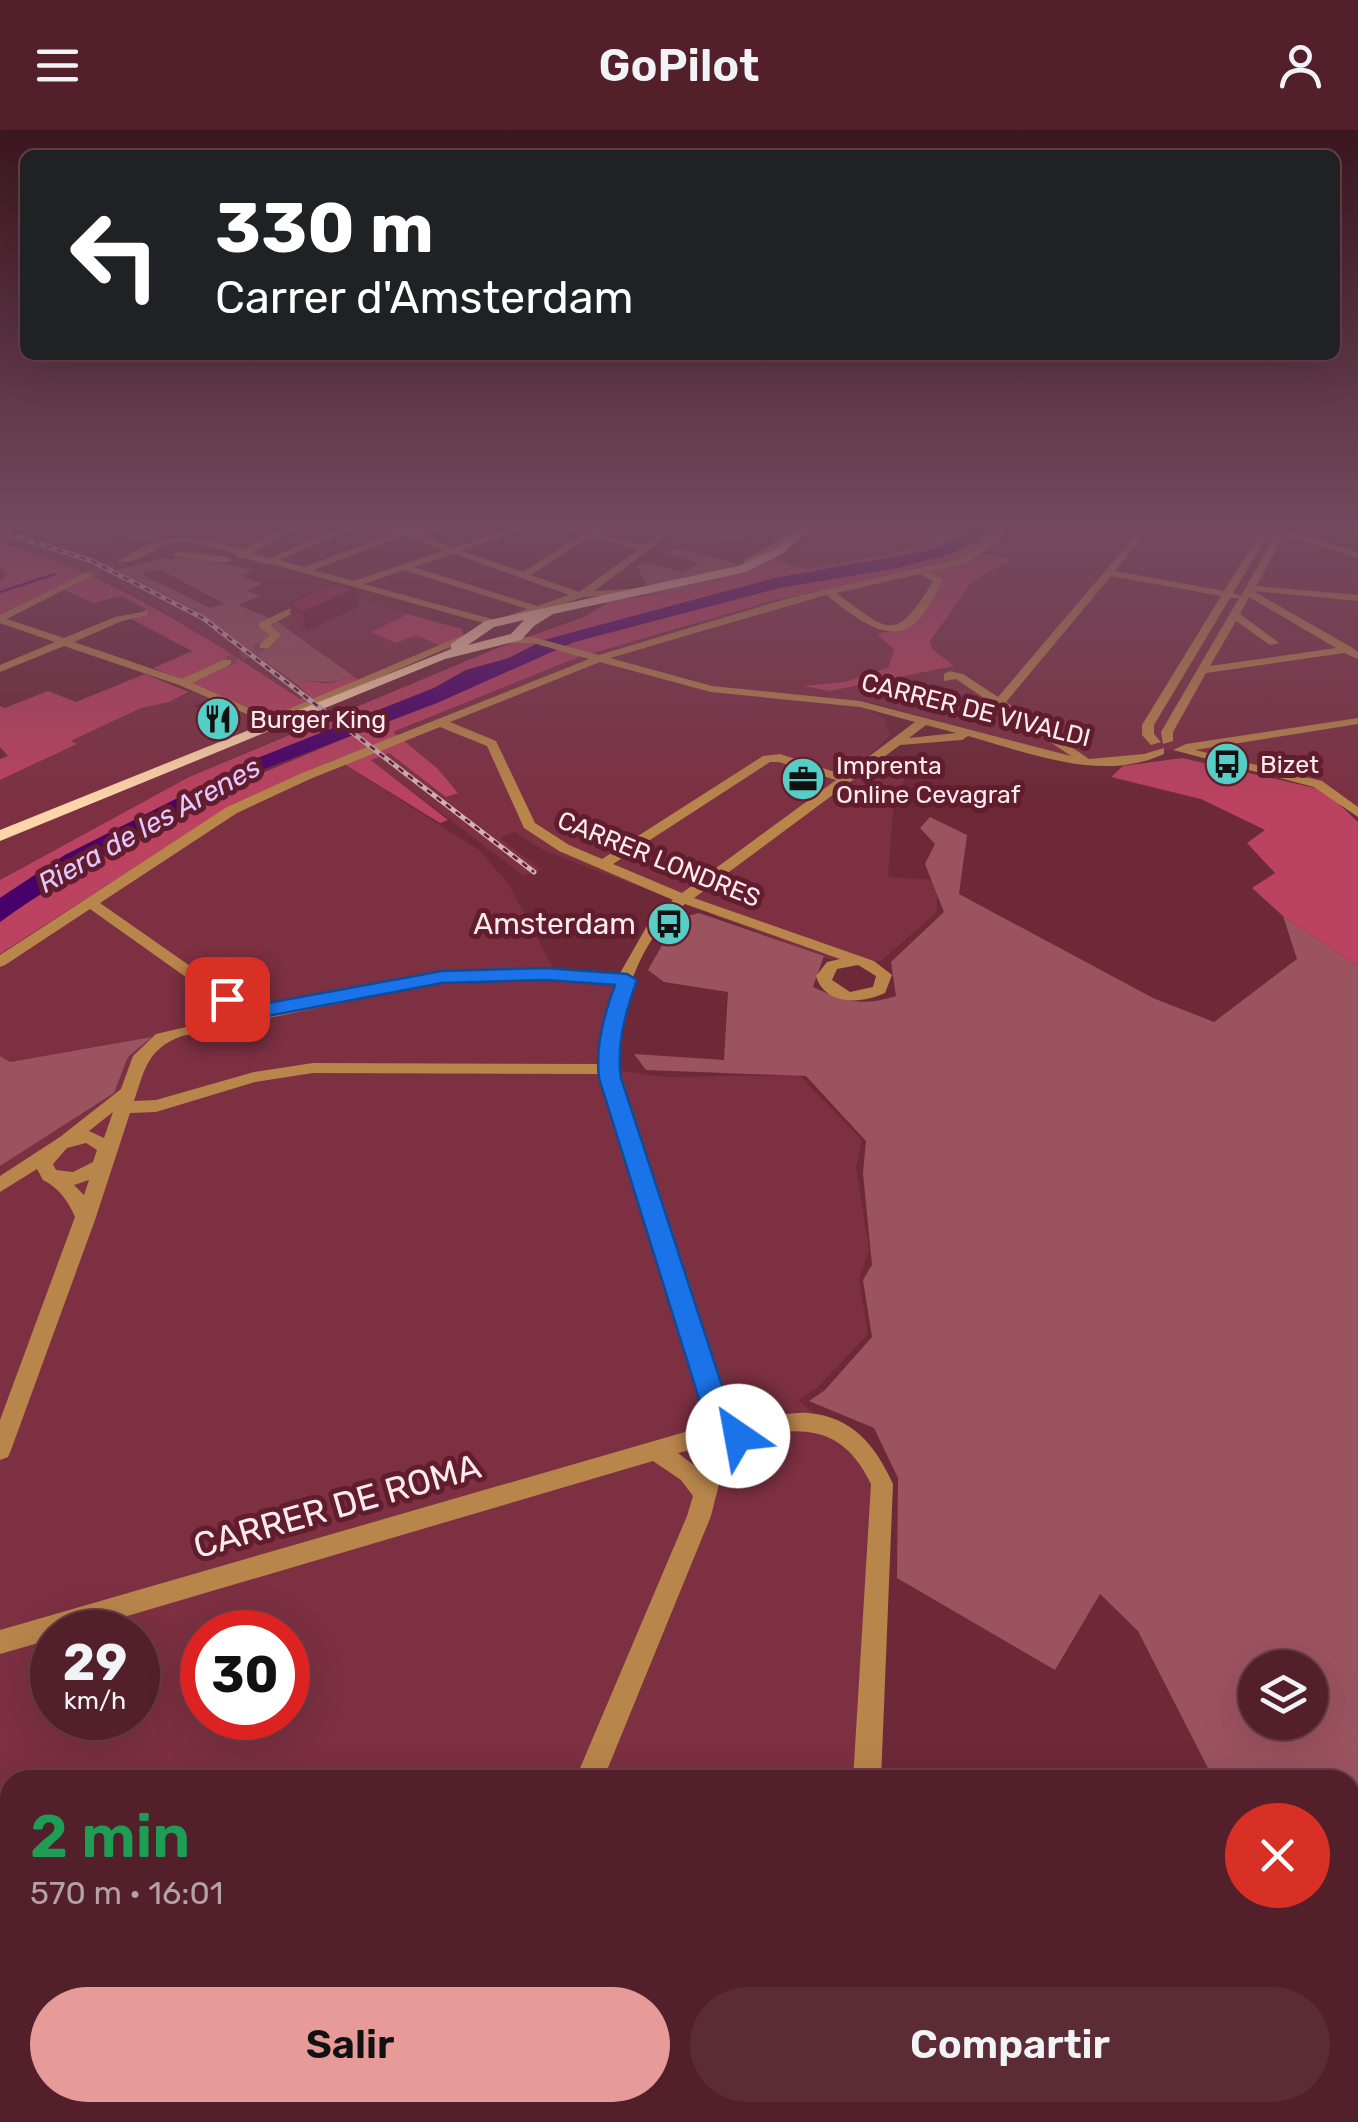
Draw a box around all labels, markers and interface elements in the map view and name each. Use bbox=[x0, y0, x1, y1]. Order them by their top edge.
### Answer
icon: menu bbox=[30, 38, 85, 93]
icon: person bbox=[1273, 38, 1328, 93]
text: GoPilot bbox=[599, 39, 759, 92]
text: 330 m bbox=[215, 187, 434, 270]
icon: left bbox=[50, 190, 180, 320]
text: Carrer d'Amsterdam bbox=[215, 271, 634, 324]
street label: CARRER DE VIVALDI bbox=[859, 668, 1093, 752]
restaurant icon: Burger King bbox=[195, 696, 241, 742]
place label: Burger King bbox=[250, 705, 386, 734]
bus stop icon: Bizet bbox=[1204, 741, 1250, 787]
water label: Riera de les Arenes bbox=[32, 750, 266, 900]
place label: Bizet bbox=[1260, 750, 1319, 779]
place label: Imprenta Online Cevagraf bbox=[836, 751, 1021, 809]
office icon: Imprenta Online Cevagraf bbox=[780, 756, 826, 802]
street label: CARRER LONDRES bbox=[553, 805, 765, 913]
bus stop icon: Amsterdam bbox=[646, 901, 692, 947]
place label: Amsterdam bbox=[473, 906, 636, 942]
pin bbox=[185, 957, 270, 1042]
icon: arrive bbox=[200, 972, 255, 1027]
position arrow bbox=[686, 1384, 790, 1488]
street label: CARRER DE ROMA bbox=[189, 1445, 485, 1567]
speed limit sign: 30 bbox=[180, 1610, 310, 1740]
text: 29 bbox=[63, 1633, 127, 1693]
map controls bbox=[1238, 1650, 1328, 1740]
button: layers bbox=[1238, 1650, 1328, 1740]
text: km/h bbox=[64, 1686, 126, 1715]
text: 2 min bbox=[30, 1801, 190, 1872]
button: close bbox=[1225, 1803, 1330, 1908]
text: 570 m · 16:01 bbox=[30, 1874, 223, 1912]
button: Salir bbox=[30, 1987, 670, 2102]
button: Compartir bbox=[690, 1987, 1330, 2102]

